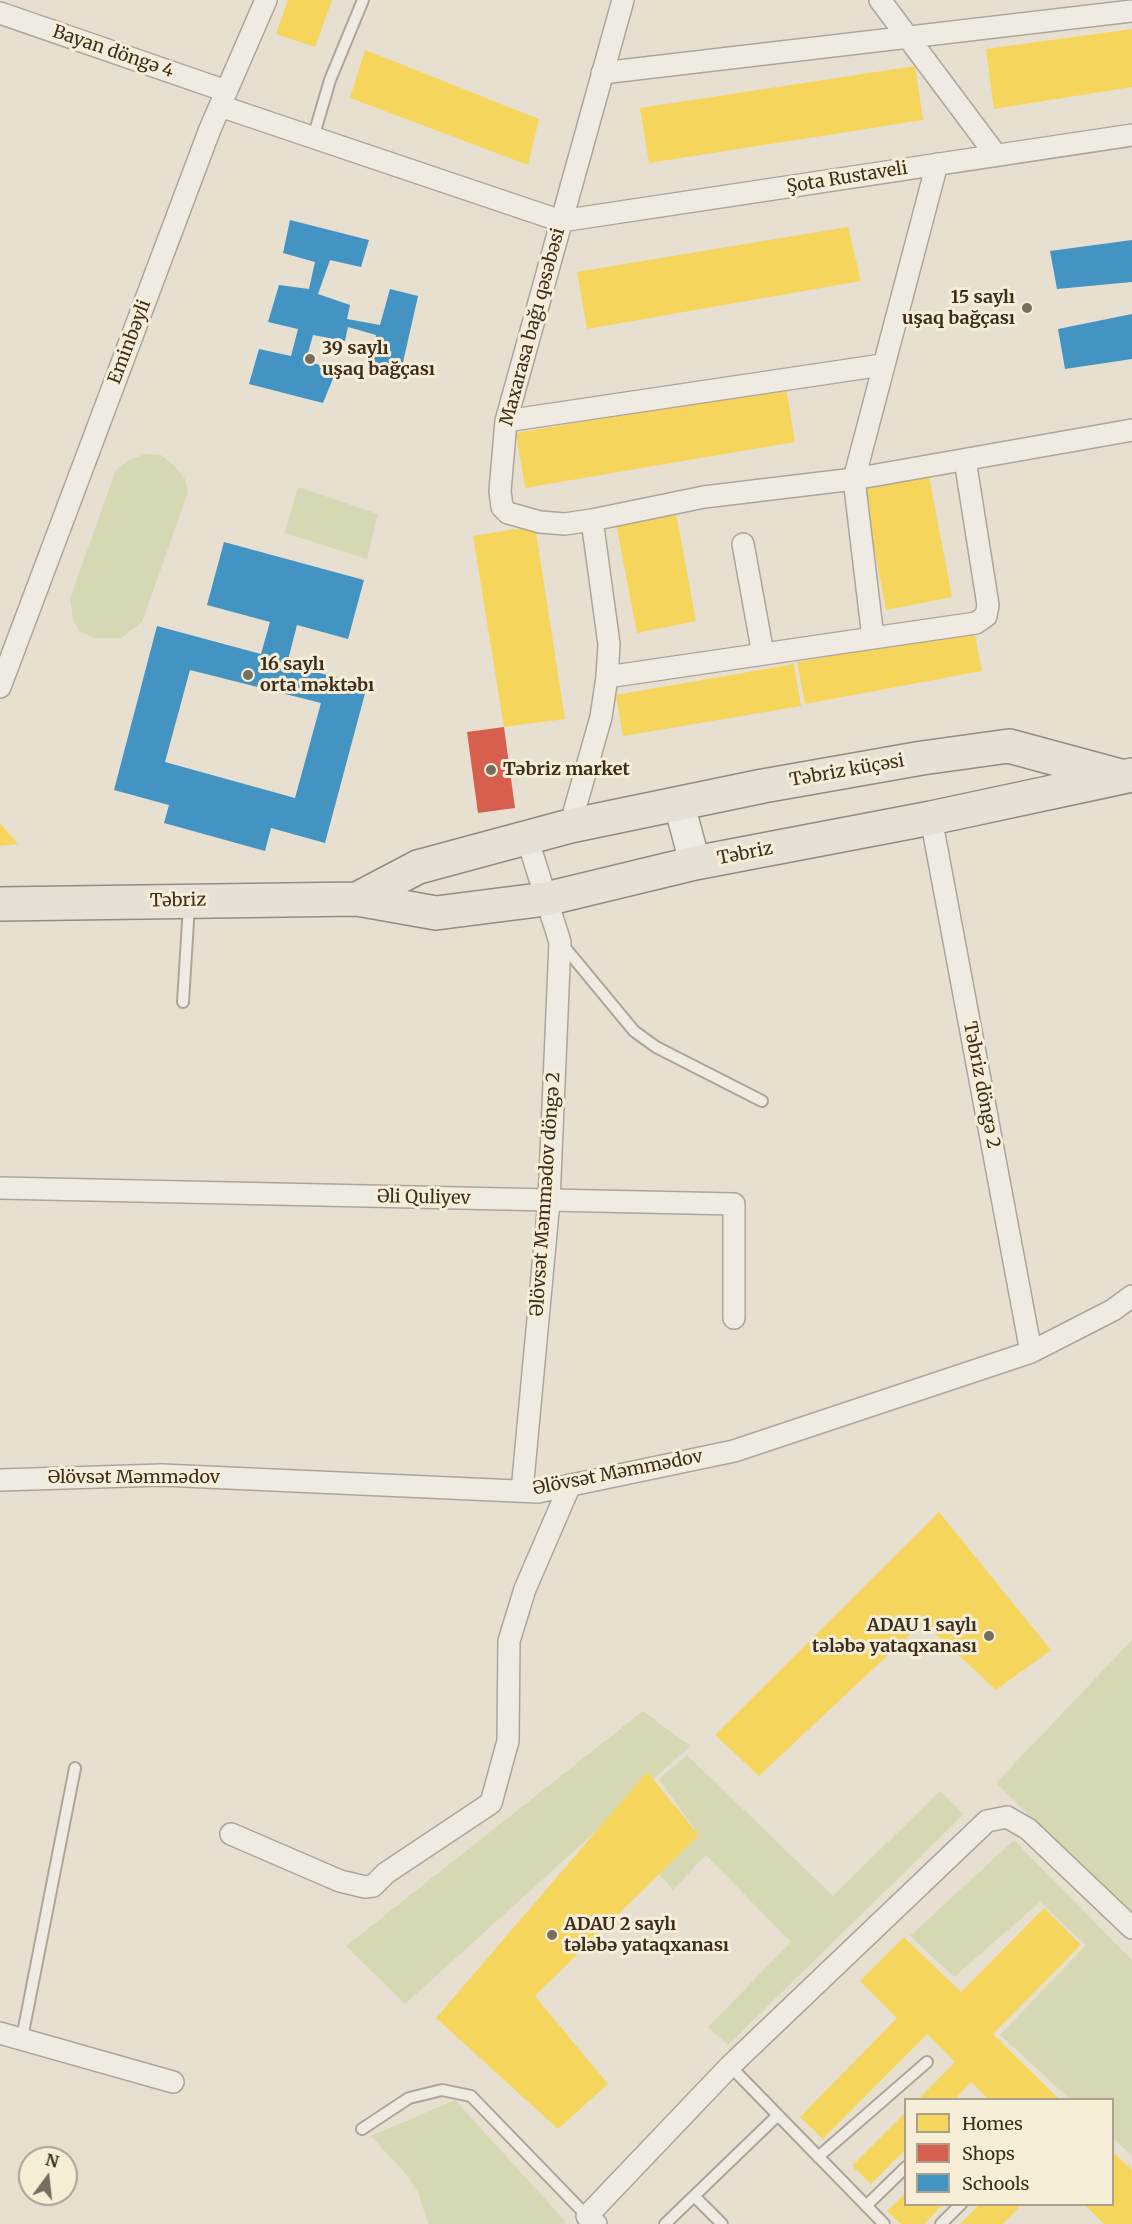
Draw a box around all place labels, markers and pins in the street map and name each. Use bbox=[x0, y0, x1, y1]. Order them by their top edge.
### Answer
place label: 15 saylı uşaq bağçası bbox=[902, 287, 1015, 330]
marker: 15 saylı uşaq bağçası bbox=[1020, 301, 1034, 315]
place label: 39 saylı uşaq bağçası bbox=[322, 338, 435, 380]
marker: 39 saylı uşaq bağçası bbox=[303, 352, 317, 366]
place label: 16 saylı orta məktəbı bbox=[260, 654, 374, 696]
marker: 16 saylı orta məktəbı bbox=[241, 668, 255, 682]
place label: Təbriz market bbox=[503, 759, 630, 781]
marker: Təbriz market bbox=[484, 763, 498, 777]
place label: ADAU 1 saylı tələbə yataqxanası bbox=[812, 1615, 977, 1658]
marker: ADAU 1 saylı tələbə yataqxanası bbox=[982, 1629, 996, 1643]
place label: ADAU 2 saylı tələbə yataqxanası bbox=[564, 1914, 729, 1956]
marker: ADAU 2 saylı tələbə yataqxanası bbox=[545, 1928, 559, 1942]

